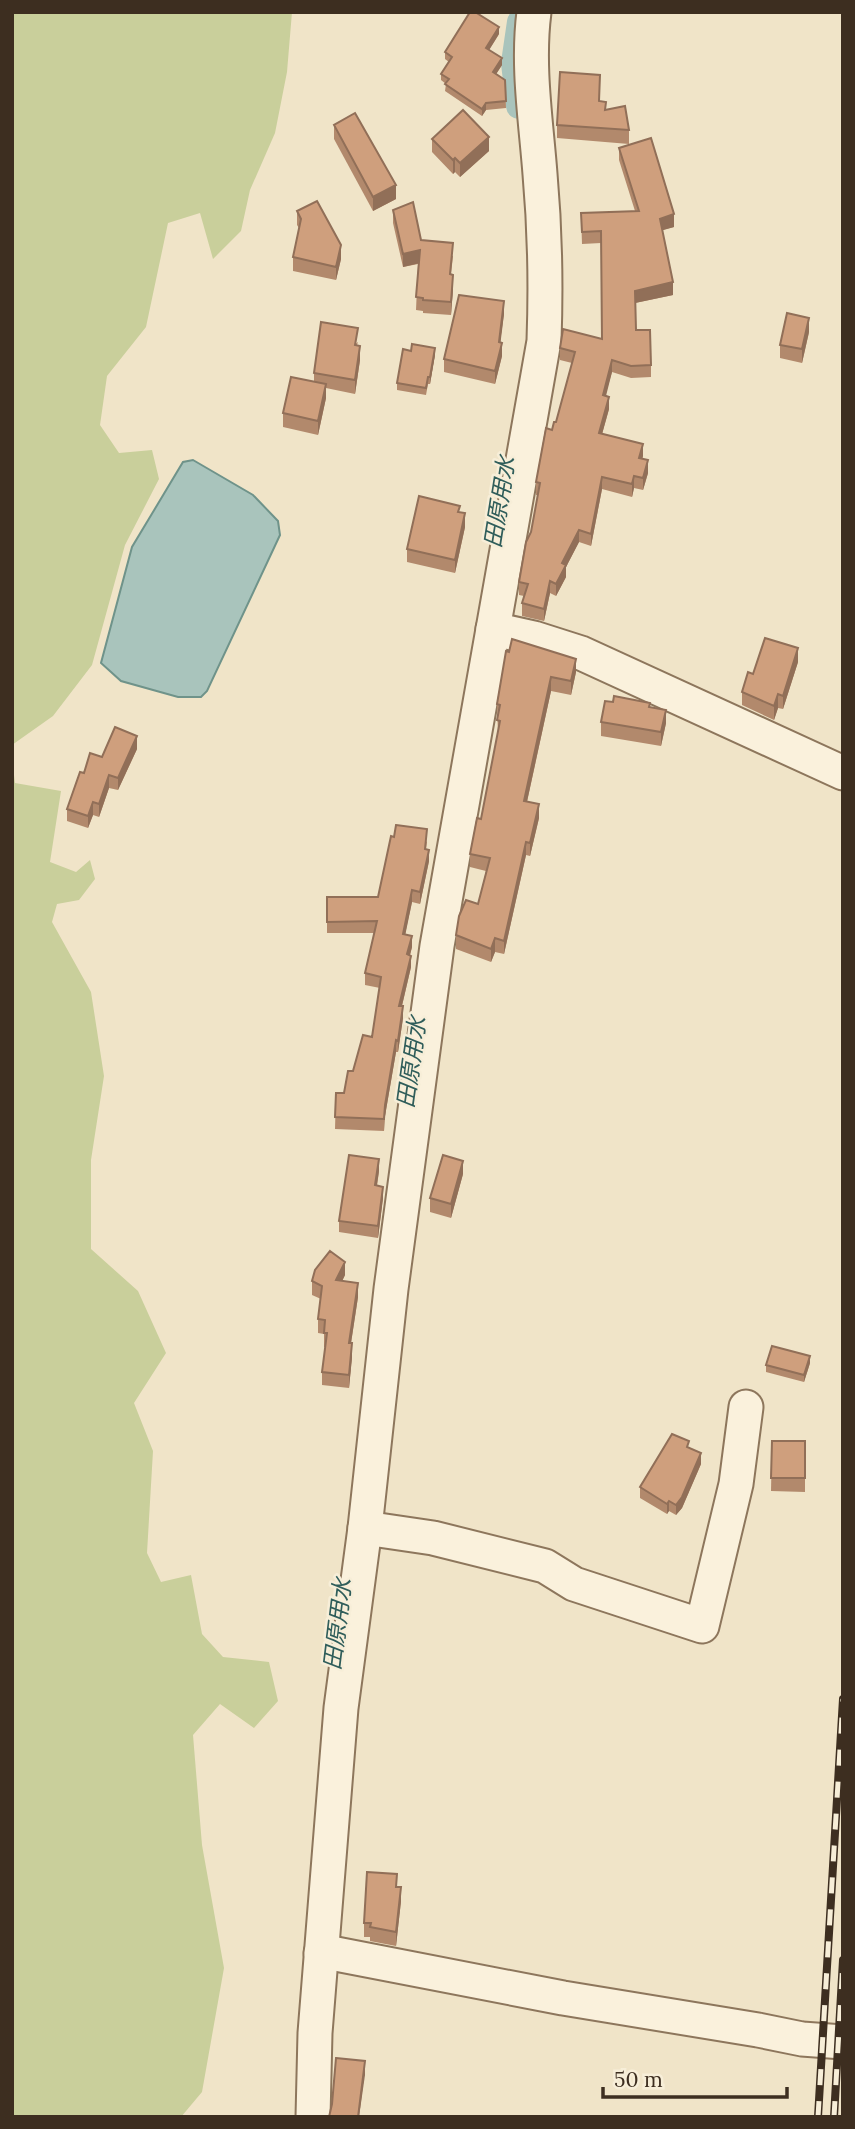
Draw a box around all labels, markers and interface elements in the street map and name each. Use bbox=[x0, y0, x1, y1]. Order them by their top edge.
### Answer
water label: 田原用水 bbox=[477, 451, 521, 550]
water label: 田原用水 bbox=[390, 1011, 432, 1110]
water label: 田原用水 bbox=[317, 1574, 357, 1671]
scale bar bbox=[603, 2056, 787, 2100]
text: 50 m bbox=[614, 2066, 663, 2093]

